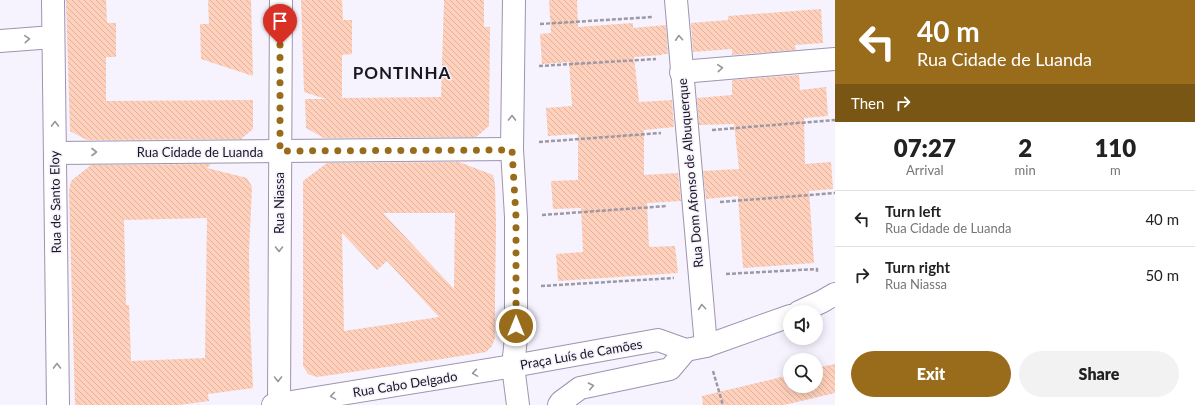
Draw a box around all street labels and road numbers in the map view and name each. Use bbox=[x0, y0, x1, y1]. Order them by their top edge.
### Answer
street label: Rua Dom Afonso de Albuquerque bbox=[674, 77, 706, 268]
street label: Rua Cidade de Luanda bbox=[137, 144, 263, 160]
street label: Rua de Santo Eloy bbox=[46, 150, 64, 253]
street label: Rua Niassa bbox=[271, 172, 287, 234]
street label: Praça Luís de Camões bbox=[519, 335, 644, 373]
street label: Rua Cabo Delgado bbox=[352, 368, 458, 400]

